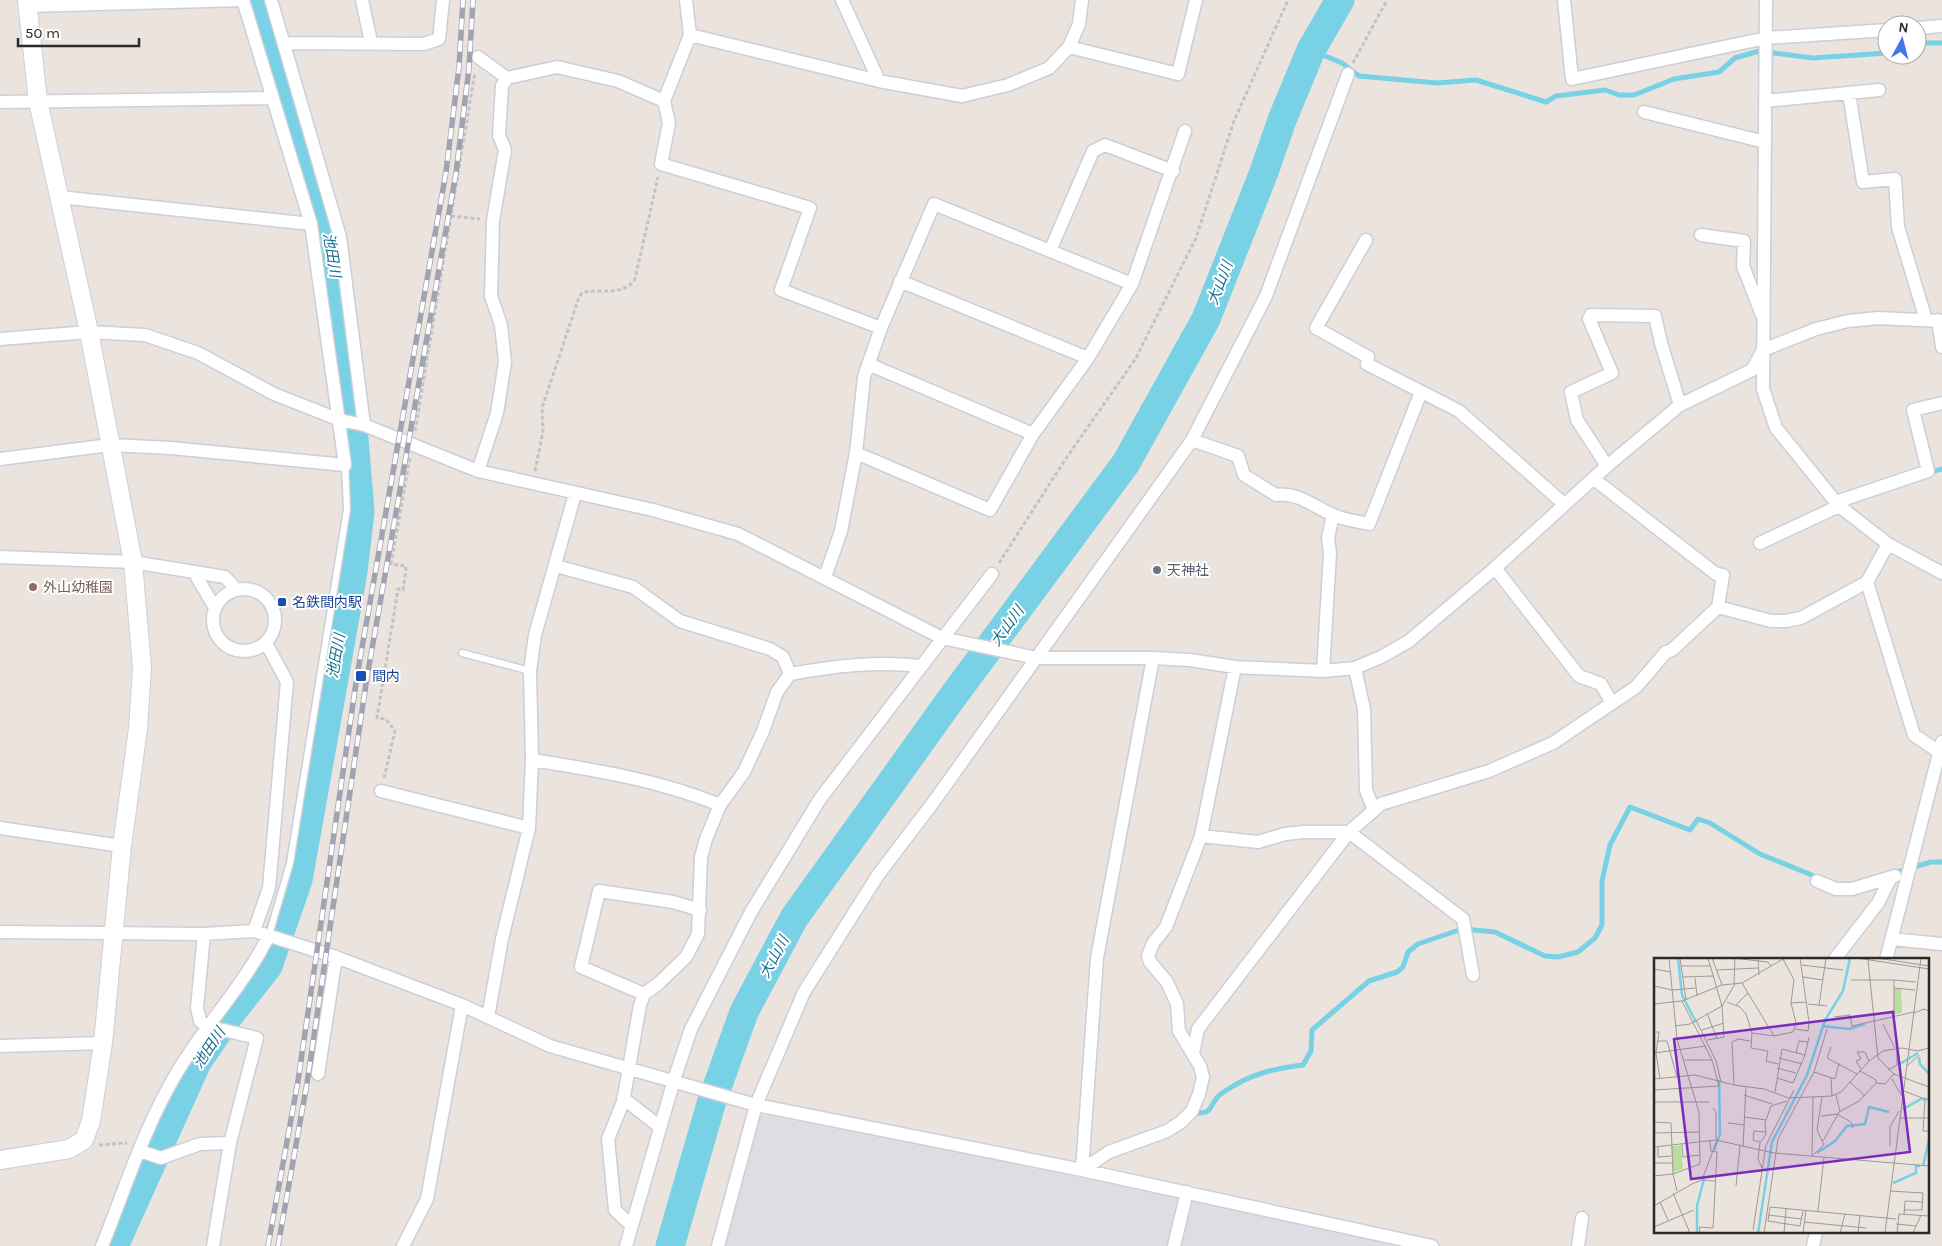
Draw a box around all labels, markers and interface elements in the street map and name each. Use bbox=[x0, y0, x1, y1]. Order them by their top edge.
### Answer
scale bar bbox=[18, 15, 139, 47]
north arrow bbox=[1877, 15, 1927, 65]
text: N bbox=[1898, 19, 1910, 37]
text: 50 m bbox=[25, 24, 60, 42]
water label: 池田川 bbox=[320, 231, 345, 281]
water label: 大山川 bbox=[1204, 257, 1237, 307]
place label: 天神社 bbox=[1167, 562, 1209, 579]
marker: 天神社 bbox=[1151, 564, 1163, 576]
place label: 外山幼稚園 bbox=[43, 579, 113, 596]
marker: 外山幼稚園 bbox=[27, 581, 39, 593]
place label: 名鉄間内駅 bbox=[292, 594, 362, 611]
marker: 名鉄間内駅 bbox=[276, 596, 288, 608]
water label: 大山川 bbox=[986, 601, 1029, 649]
water label: 池田川 bbox=[323, 630, 349, 680]
place label: 間内 bbox=[372, 668, 400, 685]
marker: 間内 bbox=[354, 669, 368, 683]
water label: 大山川 bbox=[755, 931, 793, 981]
inset map bbox=[1654, 958, 1930, 1234]
water label: 池田川 bbox=[189, 1023, 230, 1072]

